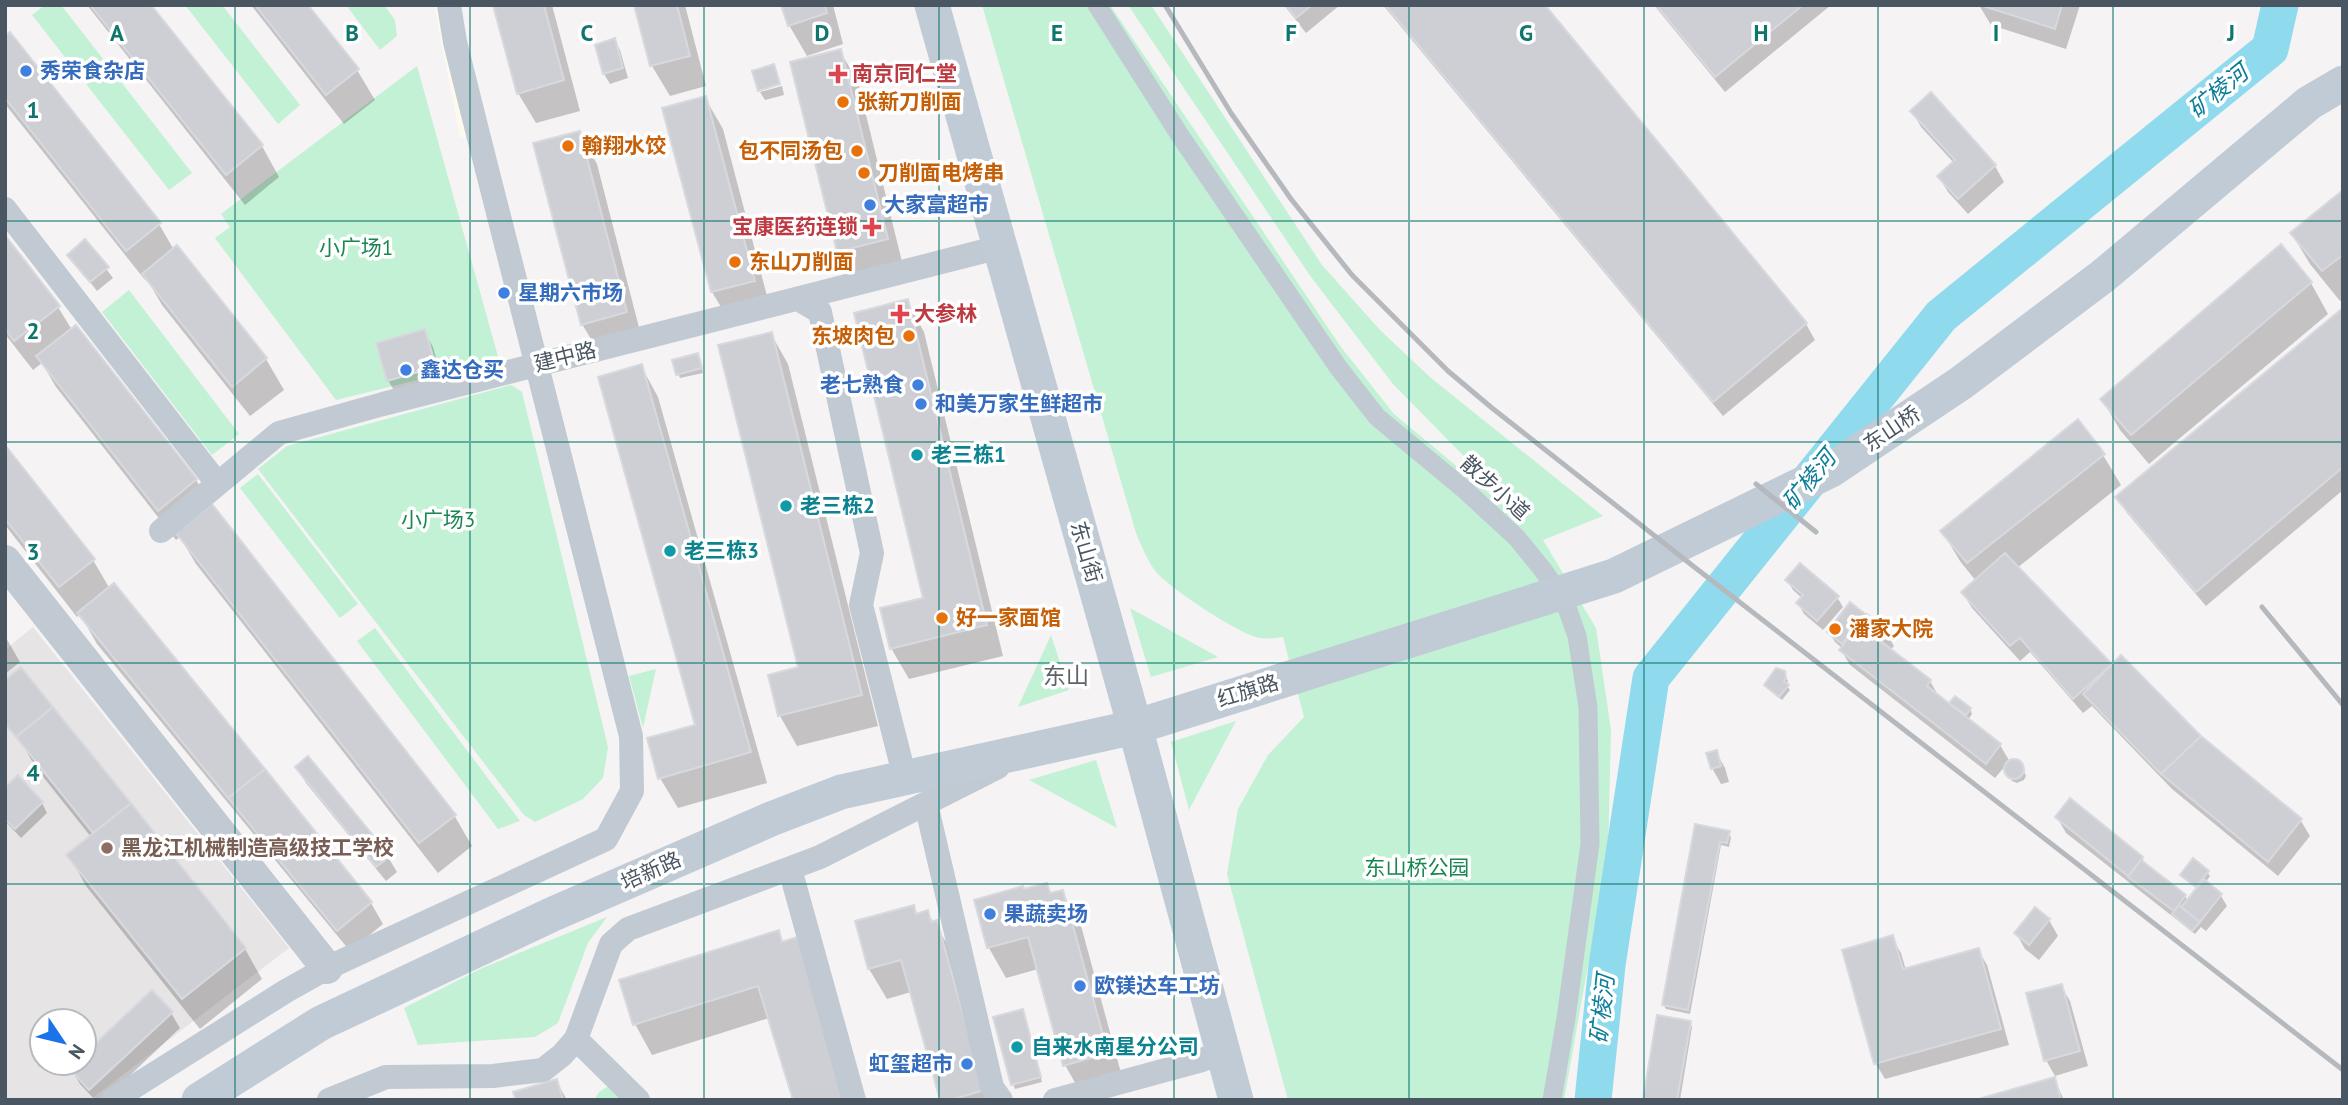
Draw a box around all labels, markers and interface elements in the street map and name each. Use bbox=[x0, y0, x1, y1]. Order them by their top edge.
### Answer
text: A bbox=[110, 18, 124, 47]
text: B bbox=[345, 18, 359, 47]
text: C bbox=[581, 18, 594, 47]
text: D bbox=[815, 18, 829, 47]
text: E bbox=[1051, 18, 1063, 47]
text: F bbox=[1285, 18, 1297, 47]
text: G bbox=[1519, 18, 1533, 47]
text: H bbox=[1754, 18, 1768, 47]
text: I bbox=[1993, 18, 1999, 47]
text: J bbox=[2226, 18, 2235, 47]
water label: 矿棱河 bbox=[2182, 55, 2257, 124]
place label: 秀荣食杂店 bbox=[40, 57, 145, 84]
place label: 南京同仁堂 bbox=[852, 60, 957, 87]
marker: 秀荣食杂店 bbox=[18, 63, 34, 79]
marker: 南京同仁堂 bbox=[830, 66, 846, 82]
place label: 张新刀削面 bbox=[857, 88, 962, 115]
marker: 张新刀削面 bbox=[835, 94, 851, 110]
text: 1 bbox=[26, 95, 40, 124]
place label: 翰翔水饺 bbox=[582, 132, 666, 159]
place label: 包不同汤包 bbox=[738, 137, 843, 164]
marker: 翰翔水饺 bbox=[560, 138, 576, 154]
marker: 包不同汤包 bbox=[849, 143, 865, 159]
place label: 刀削面电烤串 bbox=[878, 159, 1004, 186]
marker: 刀削面电烤串 bbox=[856, 165, 872, 181]
place label: 大家富超市 bbox=[884, 191, 989, 218]
marker: 大家富超市 bbox=[862, 197, 878, 213]
place label: 宝康医药连锁 bbox=[732, 213, 858, 240]
marker: 宝康医药连锁 bbox=[864, 219, 880, 235]
park label: 小广场1 bbox=[319, 234, 393, 261]
place label: 东山刀削面 bbox=[749, 248, 854, 275]
marker: 东山刀削面 bbox=[727, 254, 743, 270]
place label: 星期六市场 bbox=[518, 279, 623, 306]
marker: 星期六市场 bbox=[496, 285, 512, 301]
place label: 大参林 bbox=[914, 300, 977, 327]
marker: 大参林 bbox=[892, 306, 908, 322]
text: 2 bbox=[26, 316, 40, 345]
place label: 东坡肉包 bbox=[811, 322, 895, 349]
marker: 东坡肉包 bbox=[901, 328, 917, 344]
street label: 建中路 bbox=[531, 336, 599, 377]
place label: 鑫达仓买 bbox=[420, 356, 504, 383]
marker: 鑫达仓买 bbox=[398, 362, 414, 378]
place label: 老七熟食 bbox=[820, 371, 904, 398]
marker: 老七熟食 bbox=[910, 377, 926, 393]
place label: 和美万家生鲜超市 bbox=[935, 390, 1103, 417]
marker: 和美万家生鲜超市 bbox=[913, 396, 929, 412]
street label: 东山桥 bbox=[1858, 400, 1925, 457]
place label: 老三栋1 bbox=[931, 441, 1006, 468]
water label: 矿棱河 bbox=[1776, 441, 1844, 516]
marker: 老三栋1 bbox=[909, 447, 925, 463]
street label: 散步小道 bbox=[1455, 449, 1536, 526]
place label: 老三栋2 bbox=[800, 492, 875, 519]
marker: 老三栋2 bbox=[778, 498, 794, 514]
park label: 小广场3 bbox=[401, 506, 475, 533]
street label: 东山街 bbox=[1065, 518, 1108, 586]
text: 3 bbox=[26, 537, 40, 566]
place label: 老三栋3 bbox=[684, 537, 759, 564]
marker: 老三栋3 bbox=[662, 543, 678, 559]
place label: 好一家面馆 bbox=[956, 604, 1061, 631]
marker: 好一家面馆 bbox=[934, 610, 950, 626]
place label: 潘家大院 bbox=[1849, 615, 1933, 642]
marker: 潘家大院 bbox=[1827, 621, 1843, 637]
district label: 东山 bbox=[1043, 661, 1089, 690]
street label: 红旗路 bbox=[1214, 668, 1282, 713]
text: 4 bbox=[26, 758, 40, 787]
place label: 黑龙江机械制造高级技工学校 bbox=[121, 834, 394, 861]
marker: 黑龙江机械制造高级技工学校 bbox=[99, 840, 115, 856]
street label: 培新路 bbox=[617, 845, 685, 896]
park label: 东山桥公园 bbox=[1365, 854, 1470, 881]
place label: 果蔬卖场 bbox=[1004, 900, 1088, 927]
marker: 果蔬卖场 bbox=[982, 906, 998, 922]
water label: 矿棱河 bbox=[1583, 969, 1620, 1045]
place label: 欧镁达车工坊 bbox=[1094, 972, 1220, 999]
marker: 欧镁达车工坊 bbox=[1072, 978, 1088, 994]
north arrow bbox=[28, 1007, 98, 1077]
place label: 自来水南星分公司 bbox=[1031, 1033, 1199, 1060]
marker: 自来水南星分公司 bbox=[1009, 1039, 1025, 1055]
text: N bbox=[64, 1040, 90, 1064]
place label: 虹玺超市 bbox=[869, 1050, 953, 1077]
marker: 虹玺超市 bbox=[959, 1056, 975, 1072]

